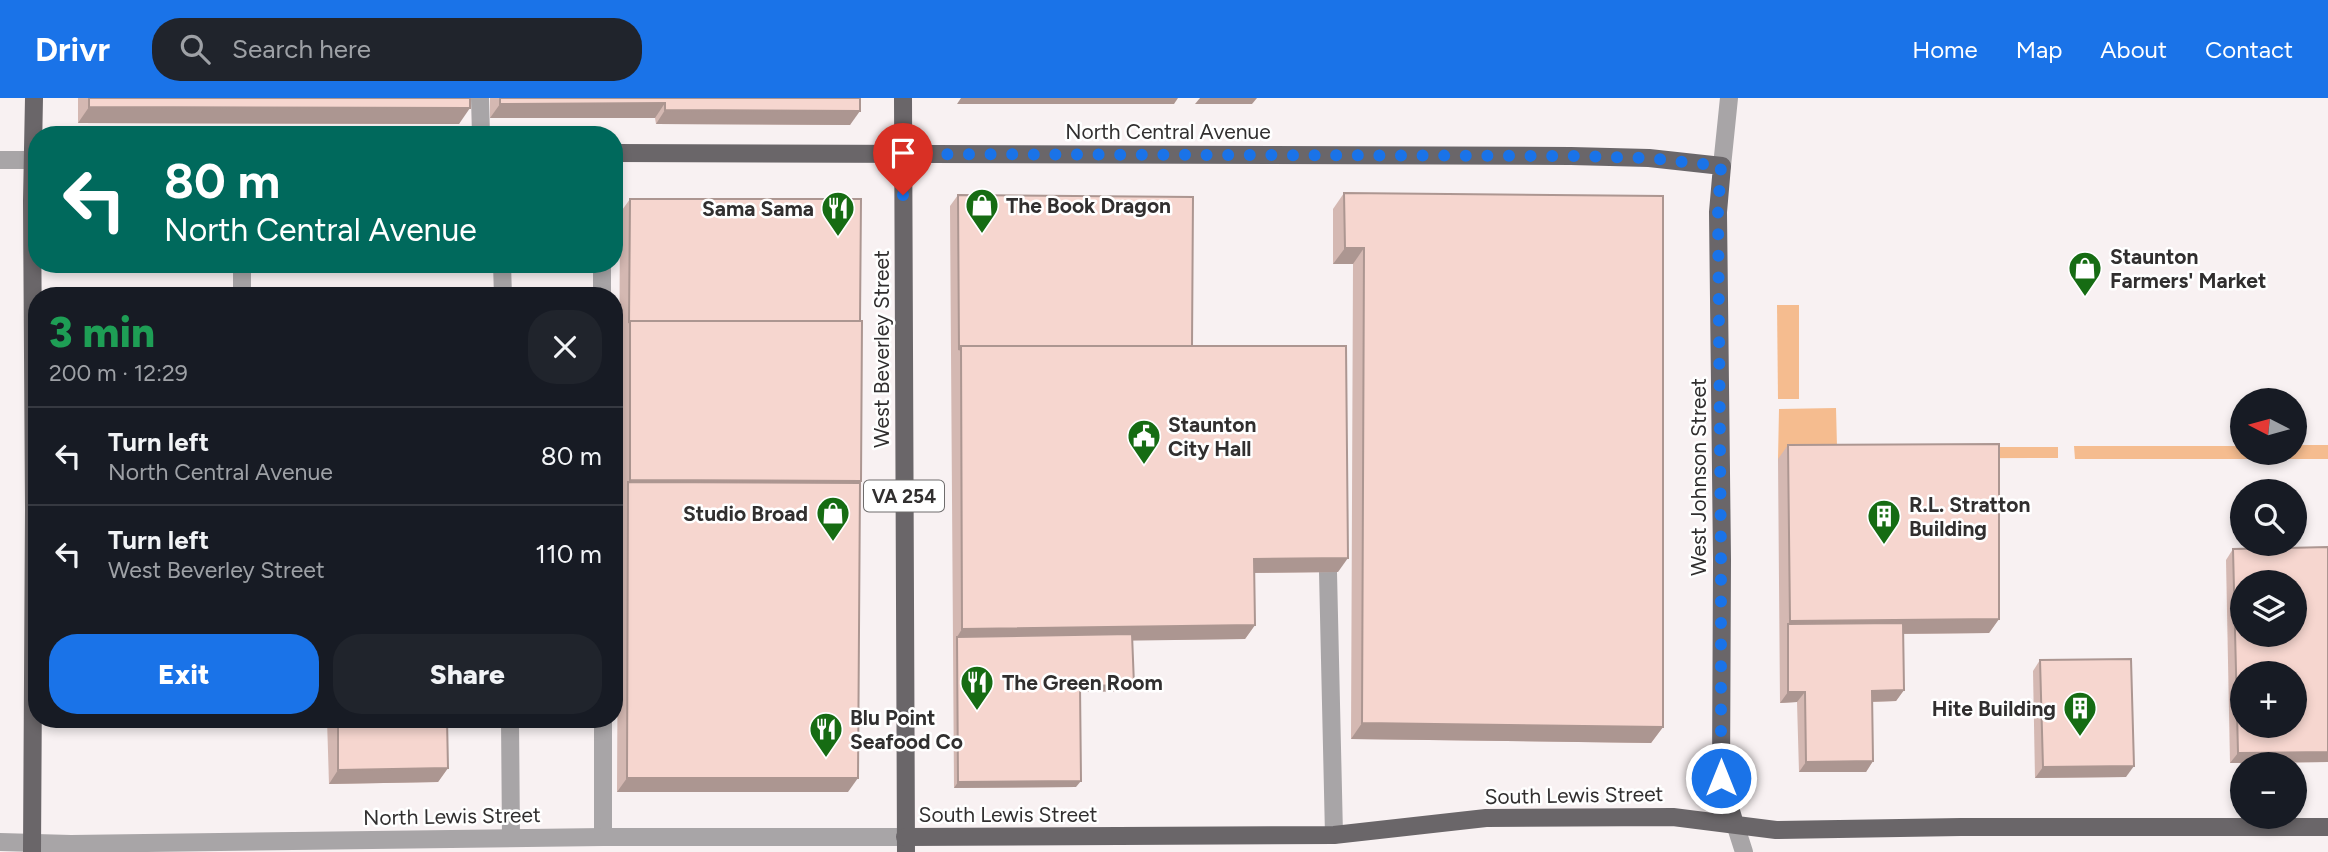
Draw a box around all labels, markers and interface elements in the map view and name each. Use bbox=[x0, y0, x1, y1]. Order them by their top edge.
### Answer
search box bbox=[152, 18, 642, 81]
text: Drivr bbox=[35, 30, 110, 69]
icon: search bbox=[176, 30, 214, 68]
text: Search here bbox=[232, 33, 371, 65]
text: Home bbox=[1912, 35, 1978, 64]
text: Map bbox=[2016, 35, 2062, 64]
text: About bbox=[2100, 35, 2167, 64]
text: Contact bbox=[2205, 35, 2293, 64]
street label: North Central Avenue bbox=[1065, 119, 1271, 144]
pin bbox=[873, 123, 933, 195]
icon: arrive bbox=[884, 134, 922, 172]
text: 80 m bbox=[164, 151, 280, 210]
icon: left bbox=[49, 154, 140, 245]
shop icon: The Book Dragon bbox=[963, 186, 1001, 235]
restaurant icon: Sama Sama bbox=[819, 189, 857, 238]
place label: The Book Dragon bbox=[1006, 193, 1171, 218]
place label: Sama Sama bbox=[702, 196, 814, 221]
text: North Central Avenue bbox=[164, 211, 477, 249]
place label: Staunton Farmers' Market bbox=[2110, 244, 2266, 293]
shop icon: Staunton Farmers' Market bbox=[2066, 249, 2104, 298]
street label: West Beverley Street bbox=[869, 250, 894, 448]
text: 3 min bbox=[49, 307, 155, 358]
button: close bbox=[528, 310, 602, 384]
text: 200 m · 12:29 bbox=[49, 359, 188, 387]
street label: West Johnson Street bbox=[1686, 378, 1711, 576]
north arrow bbox=[2230, 388, 2306, 466]
map controls bbox=[2230, 388, 2307, 829]
place label: Staunton City Hall bbox=[1168, 412, 1256, 461]
public building icon: Staunton City Hall bbox=[1125, 417, 1163, 466]
text: Turn left bbox=[108, 426, 209, 458]
icon: left bbox=[49, 437, 87, 475]
text: 80 m bbox=[541, 440, 602, 472]
text: North Central Avenue bbox=[108, 458, 333, 486]
button: search bbox=[2230, 479, 2307, 556]
road number: VA 254 bbox=[864, 480, 944, 512]
place label: R.L. Stratton Building bbox=[1909, 492, 2030, 541]
shop icon: Studio Broad bbox=[814, 494, 852, 543]
building icon: R.L. Stratton Building bbox=[1865, 497, 1903, 546]
place label: Studio Broad bbox=[683, 501, 808, 526]
text: Turn left bbox=[108, 524, 209, 556]
icon: left bbox=[49, 535, 87, 573]
text: 110 m bbox=[535, 538, 602, 570]
text: West Beverley Street bbox=[108, 556, 325, 584]
button: layers bbox=[2230, 570, 2307, 647]
button: Exit bbox=[49, 634, 319, 714]
button: Share bbox=[333, 634, 602, 714]
button: + bbox=[2230, 661, 2307, 738]
restaurant icon: The Green Room bbox=[958, 663, 996, 712]
place label: The Green Room bbox=[1002, 670, 1163, 695]
building icon: Hite Building bbox=[2061, 689, 2099, 738]
place label: Hite Building bbox=[1932, 696, 2056, 721]
place label: Blu Point Seafood Co bbox=[850, 705, 963, 754]
restaurant icon: Blu Point Seafood Co bbox=[807, 710, 845, 759]
position arrow bbox=[1684, 741, 1758, 815]
button: − bbox=[2230, 752, 2307, 829]
street label: South Lewis Street bbox=[1484, 781, 1664, 809]
street label: North Lewis Street bbox=[363, 802, 541, 830]
street label: South Lewis Street bbox=[919, 802, 1097, 827]

